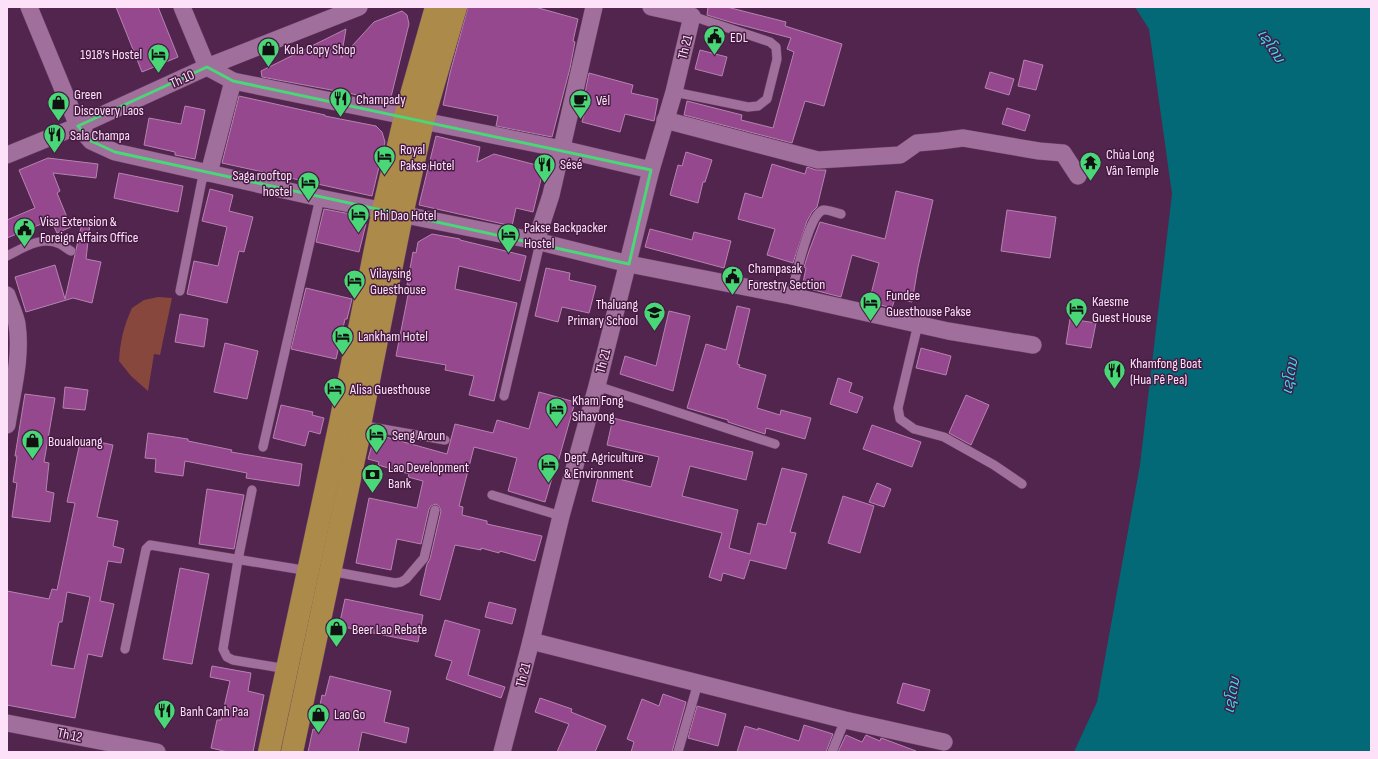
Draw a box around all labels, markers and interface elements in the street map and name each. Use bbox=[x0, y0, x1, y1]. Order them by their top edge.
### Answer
public building icon: EDL bbox=[701, 24, 727, 57]
water label: ເຊໂດນ bbox=[1253, 26, 1290, 68]
place label: EDL bbox=[730, 29, 748, 46]
street label: Th 21 bbox=[674, 33, 696, 61]
shop icon: Kola Copy Shop bbox=[256, 36, 282, 69]
hotel icon: 1918’s Hostel bbox=[145, 41, 171, 74]
place label: Kola Copy Shop bbox=[284, 41, 356, 58]
place label: 1918’s Hostel bbox=[80, 46, 142, 63]
street label: Th 10 bbox=[167, 66, 197, 92]
place label: Green Discovery Laos bbox=[74, 86, 144, 119]
restaurant icon: Champady bbox=[327, 86, 353, 119]
cafe icon: Vēl bbox=[567, 87, 593, 120]
shop icon: Green Discovery Laos bbox=[46, 89, 72, 122]
place label: Champady bbox=[356, 91, 406, 108]
place label: Vēl bbox=[596, 92, 610, 109]
restaurant icon: Sala Champa bbox=[41, 122, 67, 155]
place label: Sala Champa bbox=[70, 127, 130, 144]
place label: Royal Pakse Hotel bbox=[400, 141, 454, 174]
hotel icon: Royal Pakse Hotel bbox=[371, 144, 397, 177]
place label: Chùa Long Vân Temple bbox=[1106, 146, 1159, 179]
temple icon: Chùa Long Vân Temple bbox=[1078, 149, 1104, 182]
restaurant icon: Sésé bbox=[531, 151, 557, 184]
place label: Sésé bbox=[560, 156, 582, 173]
place label: Saga rooftop hostel bbox=[232, 167, 292, 200]
hotel icon: Saga rooftop hostel bbox=[295, 170, 321, 203]
hotel icon: Phi Dao Hotel bbox=[346, 202, 372, 235]
place label: Phi Dao Hotel bbox=[374, 207, 436, 224]
place label: Visa Extension & Foreign Affairs Office bbox=[40, 213, 138, 246]
public building icon: Visa Extension & Foreign Affairs Office bbox=[12, 216, 38, 249]
place label: Pakse Backpacker Hostel bbox=[524, 219, 607, 252]
hotel icon: Pakse Backpacker Hostel bbox=[495, 222, 521, 255]
place label: Champasak Forestry Section bbox=[748, 260, 825, 293]
public building icon: Champasak Forestry Section bbox=[719, 263, 745, 296]
place label: Vilaysing Guesthouse bbox=[370, 265, 426, 298]
hotel icon: Vilaysing Guesthouse bbox=[342, 268, 368, 301]
place label: Fundee Guesthouse Pakse bbox=[886, 287, 971, 320]
hotel icon: Fundee Guesthouse Pakse bbox=[857, 290, 883, 323]
place label: Kaesme Guest House bbox=[1092, 293, 1151, 326]
place label: Thaluang Primary School bbox=[568, 296, 638, 329]
hotel icon: Kaesme Guest House bbox=[1063, 296, 1089, 329]
school or university icon: Thaluang Primary School bbox=[641, 299, 667, 332]
hotel icon: Lankham Hotel bbox=[329, 323, 355, 356]
place label: Lankham Hotel bbox=[358, 328, 428, 345]
street label: Th 21 bbox=[592, 347, 614, 375]
place label: Khamfong Boat (Hua Pê Pea) bbox=[1130, 355, 1202, 388]
water label: ເຊໂດນ bbox=[1277, 355, 1303, 396]
restaurant icon: Khamfong Boat (Hua Pê Pea) bbox=[1102, 358, 1128, 391]
hotel icon: Alisa Guesthouse bbox=[321, 376, 347, 409]
place label: Alisa Guesthouse bbox=[349, 381, 430, 398]
place label: Kham Fong Sihavong bbox=[572, 392, 624, 425]
hotel icon: Kham Fong Sihavong bbox=[543, 395, 569, 428]
hotel icon: Seng Aroun bbox=[364, 422, 390, 455]
place label: Seng Aroun bbox=[392, 427, 445, 444]
shop icon: Boualouang bbox=[19, 428, 45, 461]
place label: Boualouang bbox=[48, 433, 103, 450]
place label: Dept. Agriculture & Environment bbox=[564, 449, 644, 482]
hotel icon: Dept. Agriculture & Environment bbox=[535, 452, 561, 485]
place label: Lao Development Bank bbox=[388, 459, 469, 492]
bank icon: Lao Development Bank bbox=[360, 462, 386, 495]
shop icon: Beer Lao Rebate bbox=[323, 616, 349, 649]
place label: Beer Lao Rebate bbox=[352, 621, 427, 638]
street label: Th 21 bbox=[512, 661, 534, 689]
water label: ເຊໂດນ bbox=[1219, 674, 1245, 715]
restaurant icon: Banh Canh Paa bbox=[152, 698, 178, 731]
shop icon: Lao Go bbox=[306, 701, 332, 734]
place label: Banh Canh Paa bbox=[180, 703, 249, 720]
place label: Lao Go bbox=[334, 706, 366, 723]
street label: Th 12 bbox=[56, 724, 84, 746]

